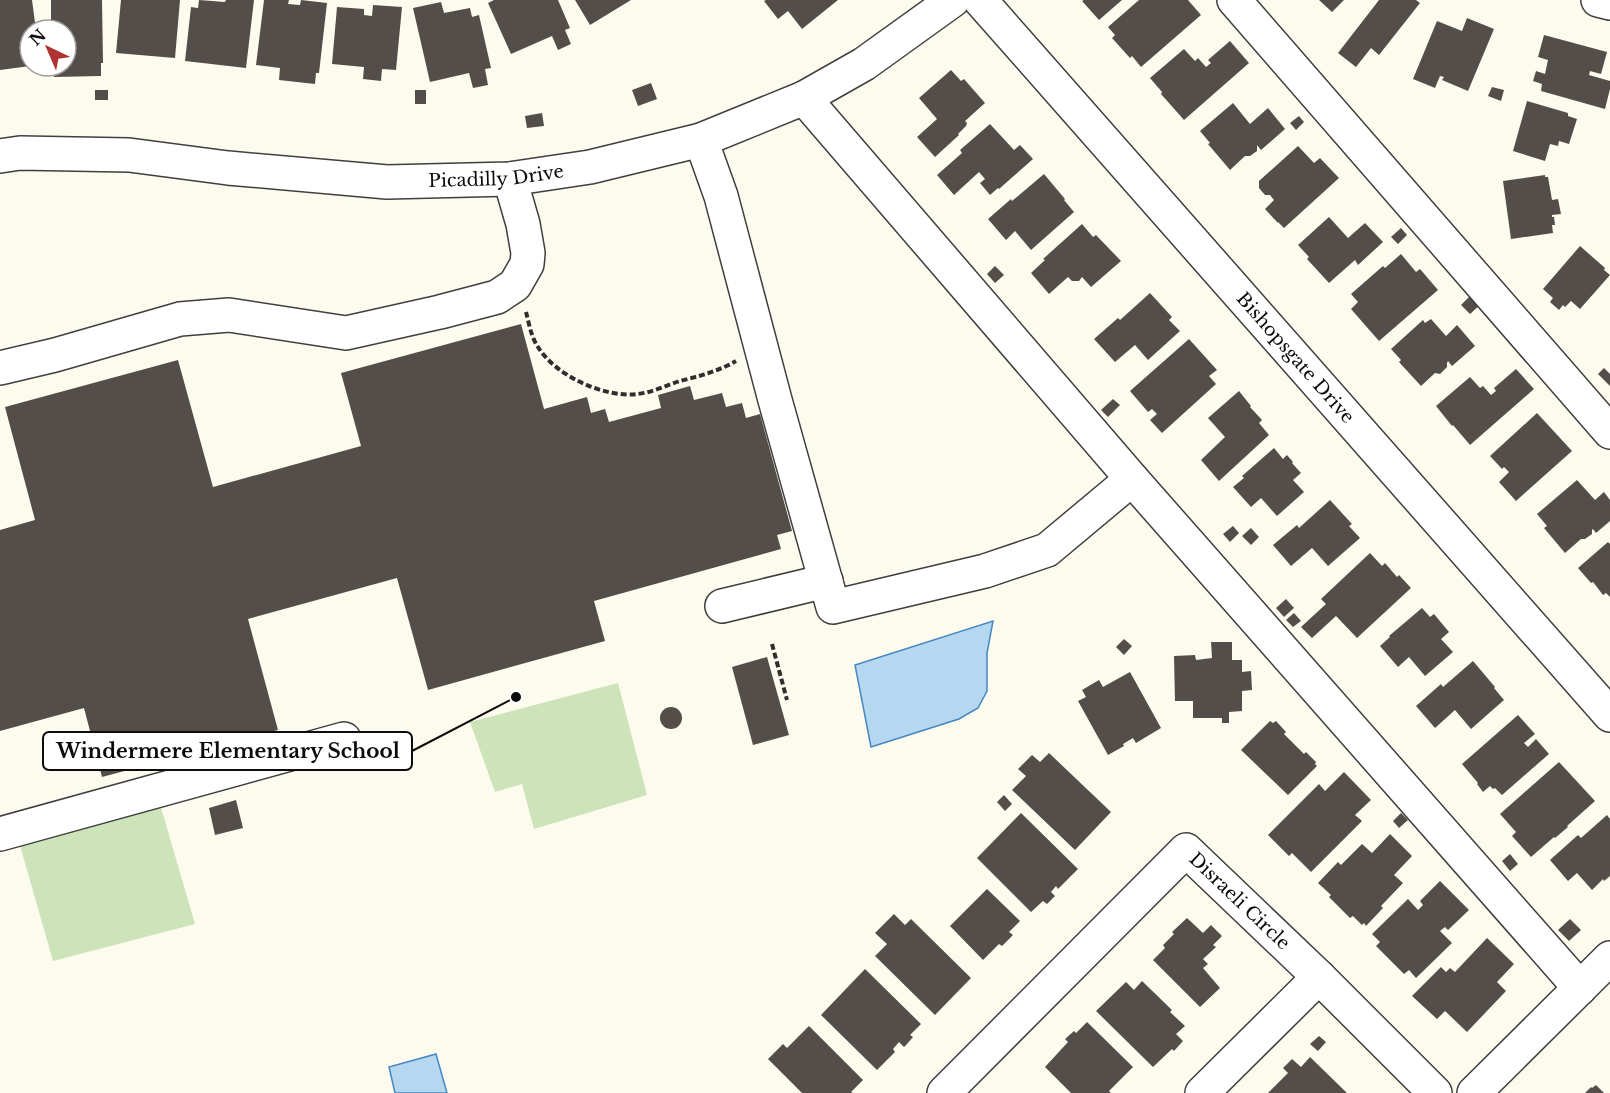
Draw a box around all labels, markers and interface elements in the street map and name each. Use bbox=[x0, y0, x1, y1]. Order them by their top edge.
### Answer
north arrow bbox=[18, 18, 78, 78]
text: N bbox=[25, 25, 50, 50]
street label: Picadilly Drive bbox=[428, 160, 565, 192]
street label: Bishopsgate Drive bbox=[1232, 288, 1359, 428]
callout: Windermere Elementary School bbox=[43, 732, 412, 770]
text: Windermere Elementary School bbox=[55, 739, 400, 763]
street label: Disraeli Circle bbox=[1185, 848, 1295, 954]

